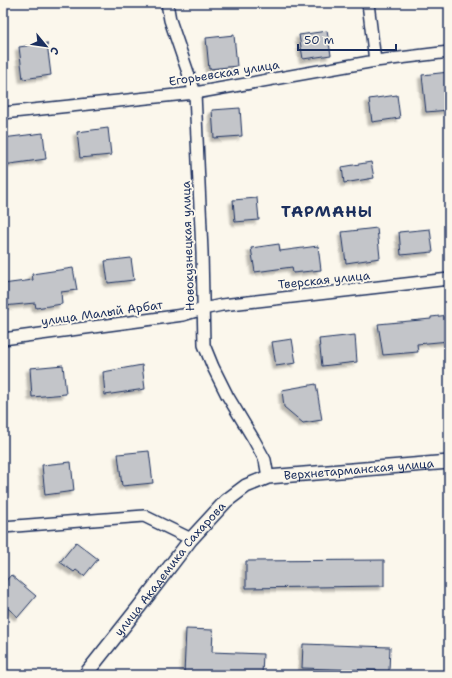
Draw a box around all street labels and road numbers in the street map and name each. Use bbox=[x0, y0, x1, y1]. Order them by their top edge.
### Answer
street label: Егорьевская улица bbox=[168, 56, 281, 90]
street label: Новокузнецкая улица bbox=[178, 180, 198, 311]
street label: Тверская улица bbox=[277, 267, 371, 293]
street label: улица Малый Арбат bbox=[40, 296, 165, 329]
street label: Верхнетарманская улица bbox=[283, 455, 435, 484]
street label: улица Академика Сахарова bbox=[111, 498, 230, 639]

